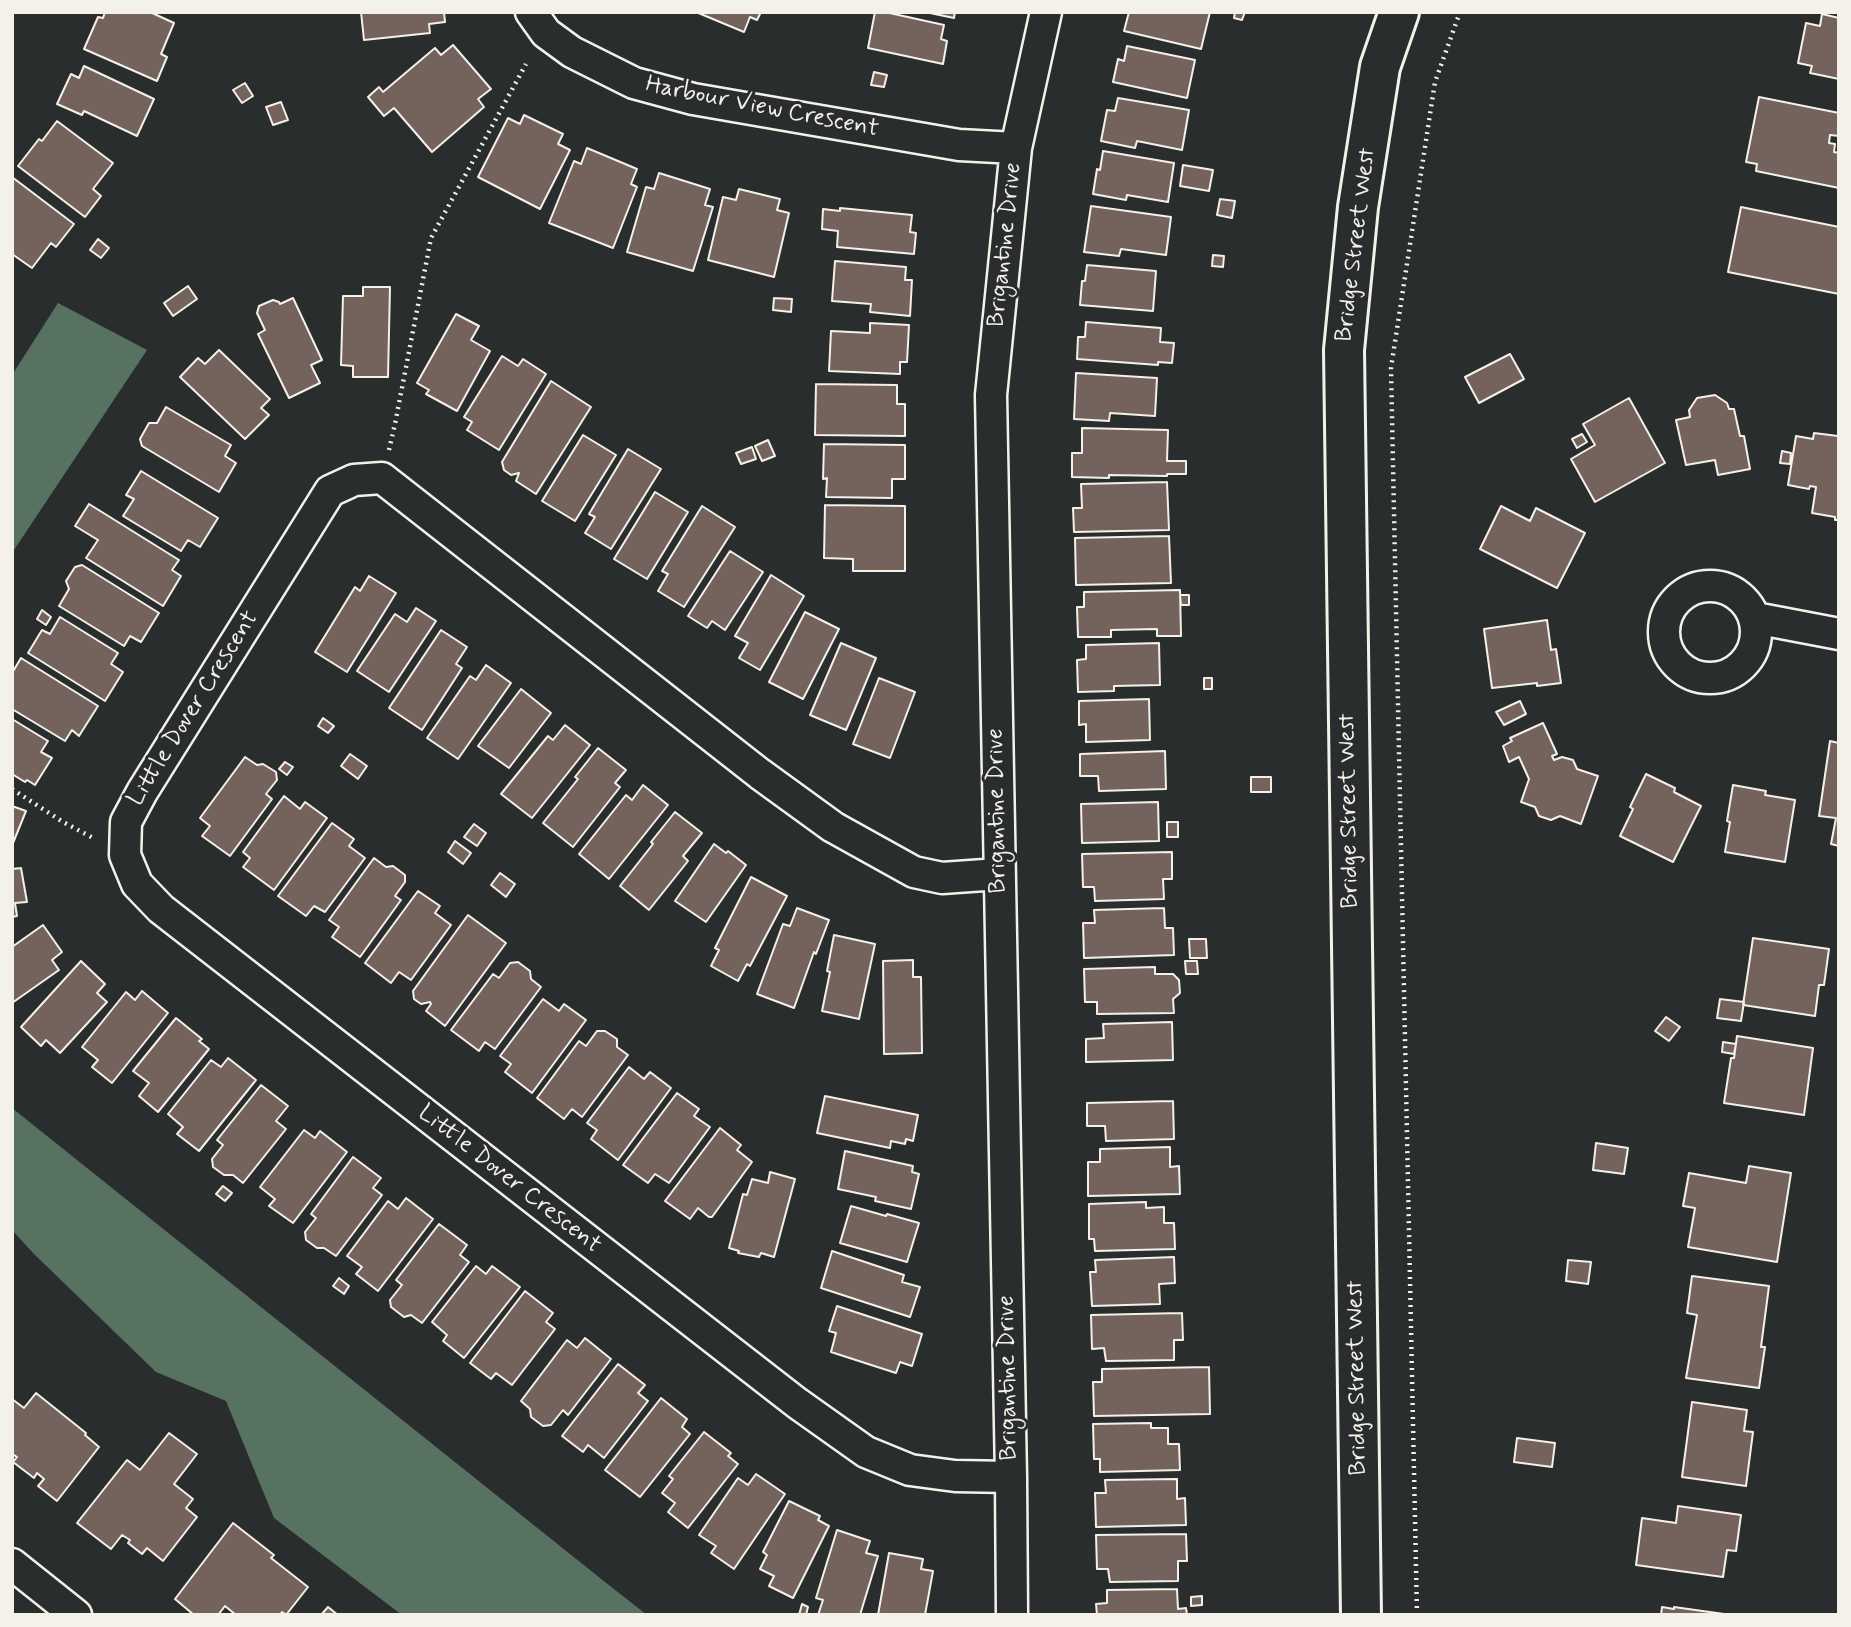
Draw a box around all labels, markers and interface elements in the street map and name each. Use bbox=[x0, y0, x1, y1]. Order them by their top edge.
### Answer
street label: Harbour View Crescent bbox=[643, 71, 881, 145]
street label: Bridge Street West bbox=[1331, 146, 1383, 344]
street label: Brigantine Drive bbox=[983, 161, 1029, 329]
street label: Little Dover Crescent bbox=[122, 606, 266, 812]
street label: Bridge Street West bbox=[1334, 713, 1366, 909]
street label: Brigantine Drive bbox=[982, 728, 1014, 894]
street label: Little Dover Crescent bbox=[412, 1099, 606, 1261]
street label: Bridge Street West bbox=[1342, 1280, 1374, 1476]
street label: Brigantine Drive bbox=[993, 1295, 1025, 1461]

